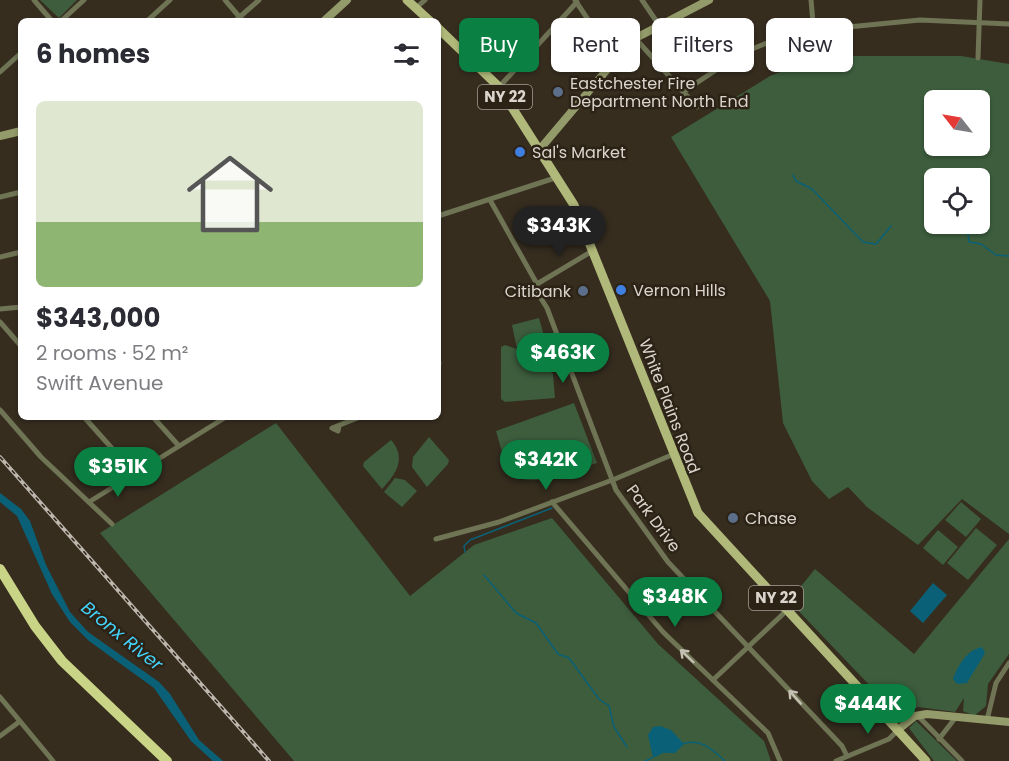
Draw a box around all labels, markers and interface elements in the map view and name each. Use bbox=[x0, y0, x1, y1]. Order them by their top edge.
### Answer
chip: Buy bbox=[459, 18, 539, 72]
chip: Rent bbox=[551, 18, 640, 72]
chip: Filters bbox=[652, 18, 754, 72]
chip: New bbox=[766, 18, 853, 72]
text: 6 homes bbox=[36, 36, 150, 72]
icon: filters bbox=[390, 38, 423, 71]
place label: Eastchester Fire Department North End bbox=[570, 72, 748, 113]
road number: NY 22 bbox=[478, 85, 532, 109]
marker: Eastchester Fire Department North End bbox=[551, 85, 565, 99]
north arrow bbox=[924, 90, 990, 156]
map controls bbox=[924, 90, 990, 234]
icon: home bbox=[176, 140, 284, 248]
place label: Sal's Market bbox=[532, 141, 626, 164]
marker: Sal's Market bbox=[513, 145, 527, 159]
button: locate bbox=[924, 168, 990, 234]
pin: $343K bbox=[517, 206, 601, 257]
text: $343K bbox=[527, 211, 591, 239]
place label: Vernon Hills bbox=[633, 279, 726, 302]
place label: Citibank bbox=[505, 280, 572, 303]
marker: Vernon Hills bbox=[614, 283, 628, 297]
marker: Citibank bbox=[576, 284, 590, 298]
text: $343,000 bbox=[36, 300, 161, 336]
pin: $463K bbox=[521, 333, 605, 384]
street label: White Plains Road bbox=[633, 336, 706, 477]
text: $463K bbox=[530, 338, 596, 366]
text: 2 rooms · 52 m² bbox=[36, 339, 188, 367]
text: Swift Avenue bbox=[36, 369, 163, 397]
pin: $342K bbox=[504, 440, 588, 491]
text: $342K bbox=[514, 445, 578, 473]
pin: $351K bbox=[76, 447, 160, 498]
text: $351K bbox=[88, 452, 148, 480]
street label: Park Drive bbox=[621, 480, 686, 557]
place label: Chase bbox=[745, 507, 797, 530]
marker: Chase bbox=[726, 511, 740, 525]
pin: $348K bbox=[633, 577, 717, 628]
text: $348K bbox=[642, 582, 708, 610]
road number: NY 22 bbox=[749, 586, 803, 610]
water label: Bronx River bbox=[76, 595, 169, 677]
one-way arrow bbox=[679, 649, 694, 663]
pin: $444K bbox=[826, 684, 910, 735]
text: $444K bbox=[834, 689, 902, 717]
one-way arrow bbox=[788, 690, 802, 705]

